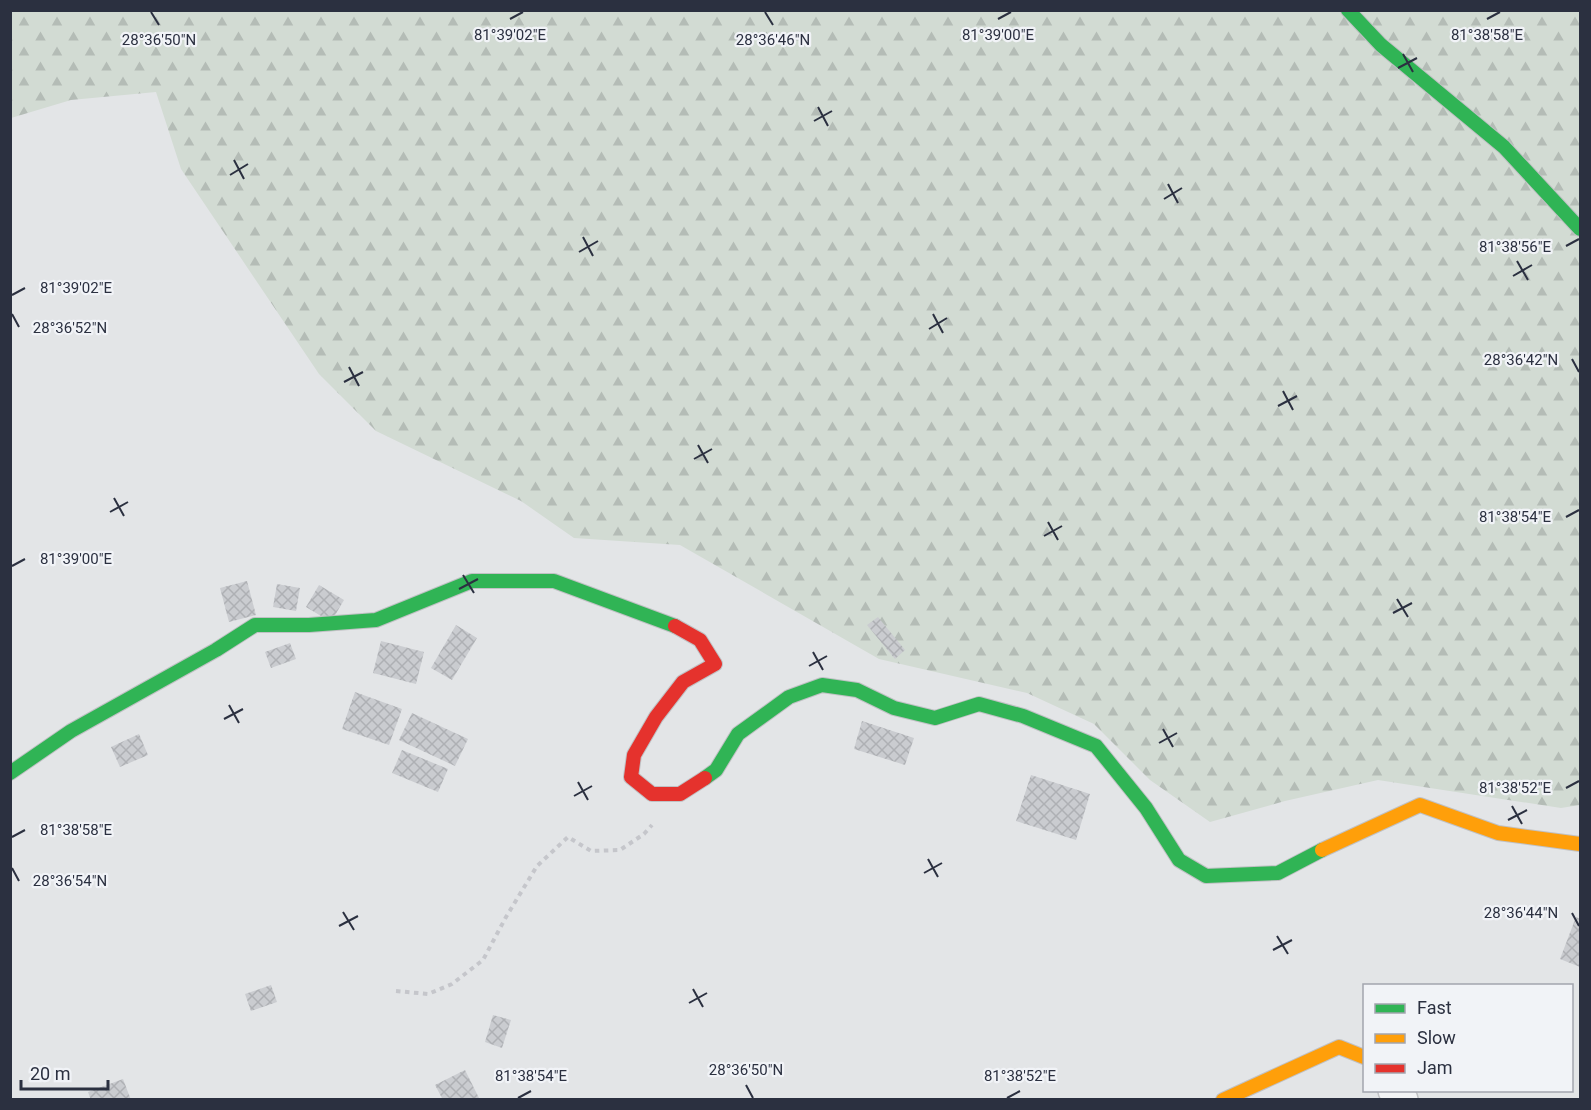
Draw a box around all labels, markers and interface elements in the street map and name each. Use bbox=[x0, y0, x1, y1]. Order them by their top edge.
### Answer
text: 81°39'02"E bbox=[474, 26, 547, 44]
text: 81°39'00"E bbox=[962, 26, 1035, 44]
text: 81°38'58"E bbox=[1451, 26, 1524, 44]
text: 28°36'50"N bbox=[122, 31, 196, 49]
text: 28°36'46"N bbox=[736, 31, 810, 49]
text: 81°38'56"E bbox=[1479, 238, 1552, 256]
text: 81°39'02"E bbox=[40, 279, 113, 297]
text: 28°36'52"N bbox=[33, 319, 107, 337]
text: 28°36'42"N bbox=[1484, 351, 1558, 369]
text: 81°38'54"E bbox=[1479, 508, 1552, 526]
text: 81°39'00"E bbox=[40, 550, 113, 568]
text: 81°38'52"E bbox=[1479, 779, 1552, 797]
text: 81°38'58"E bbox=[40, 821, 113, 839]
text: 28°36'54"N bbox=[33, 872, 107, 890]
text: 28°36'44"N bbox=[1484, 904, 1558, 922]
legend bbox=[1363, 984, 1573, 1092]
text: Fast bbox=[1417, 997, 1452, 1018]
text: Slow bbox=[1417, 1027, 1456, 1048]
scale bar bbox=[21, 1053, 108, 1091]
text: Jam bbox=[1417, 1057, 1453, 1078]
text: 28°36'50"N bbox=[709, 1061, 783, 1079]
text: 20 m bbox=[30, 1063, 70, 1084]
text: 81°38'54"E bbox=[495, 1067, 568, 1085]
text: 81°38'52"E bbox=[984, 1067, 1057, 1085]

